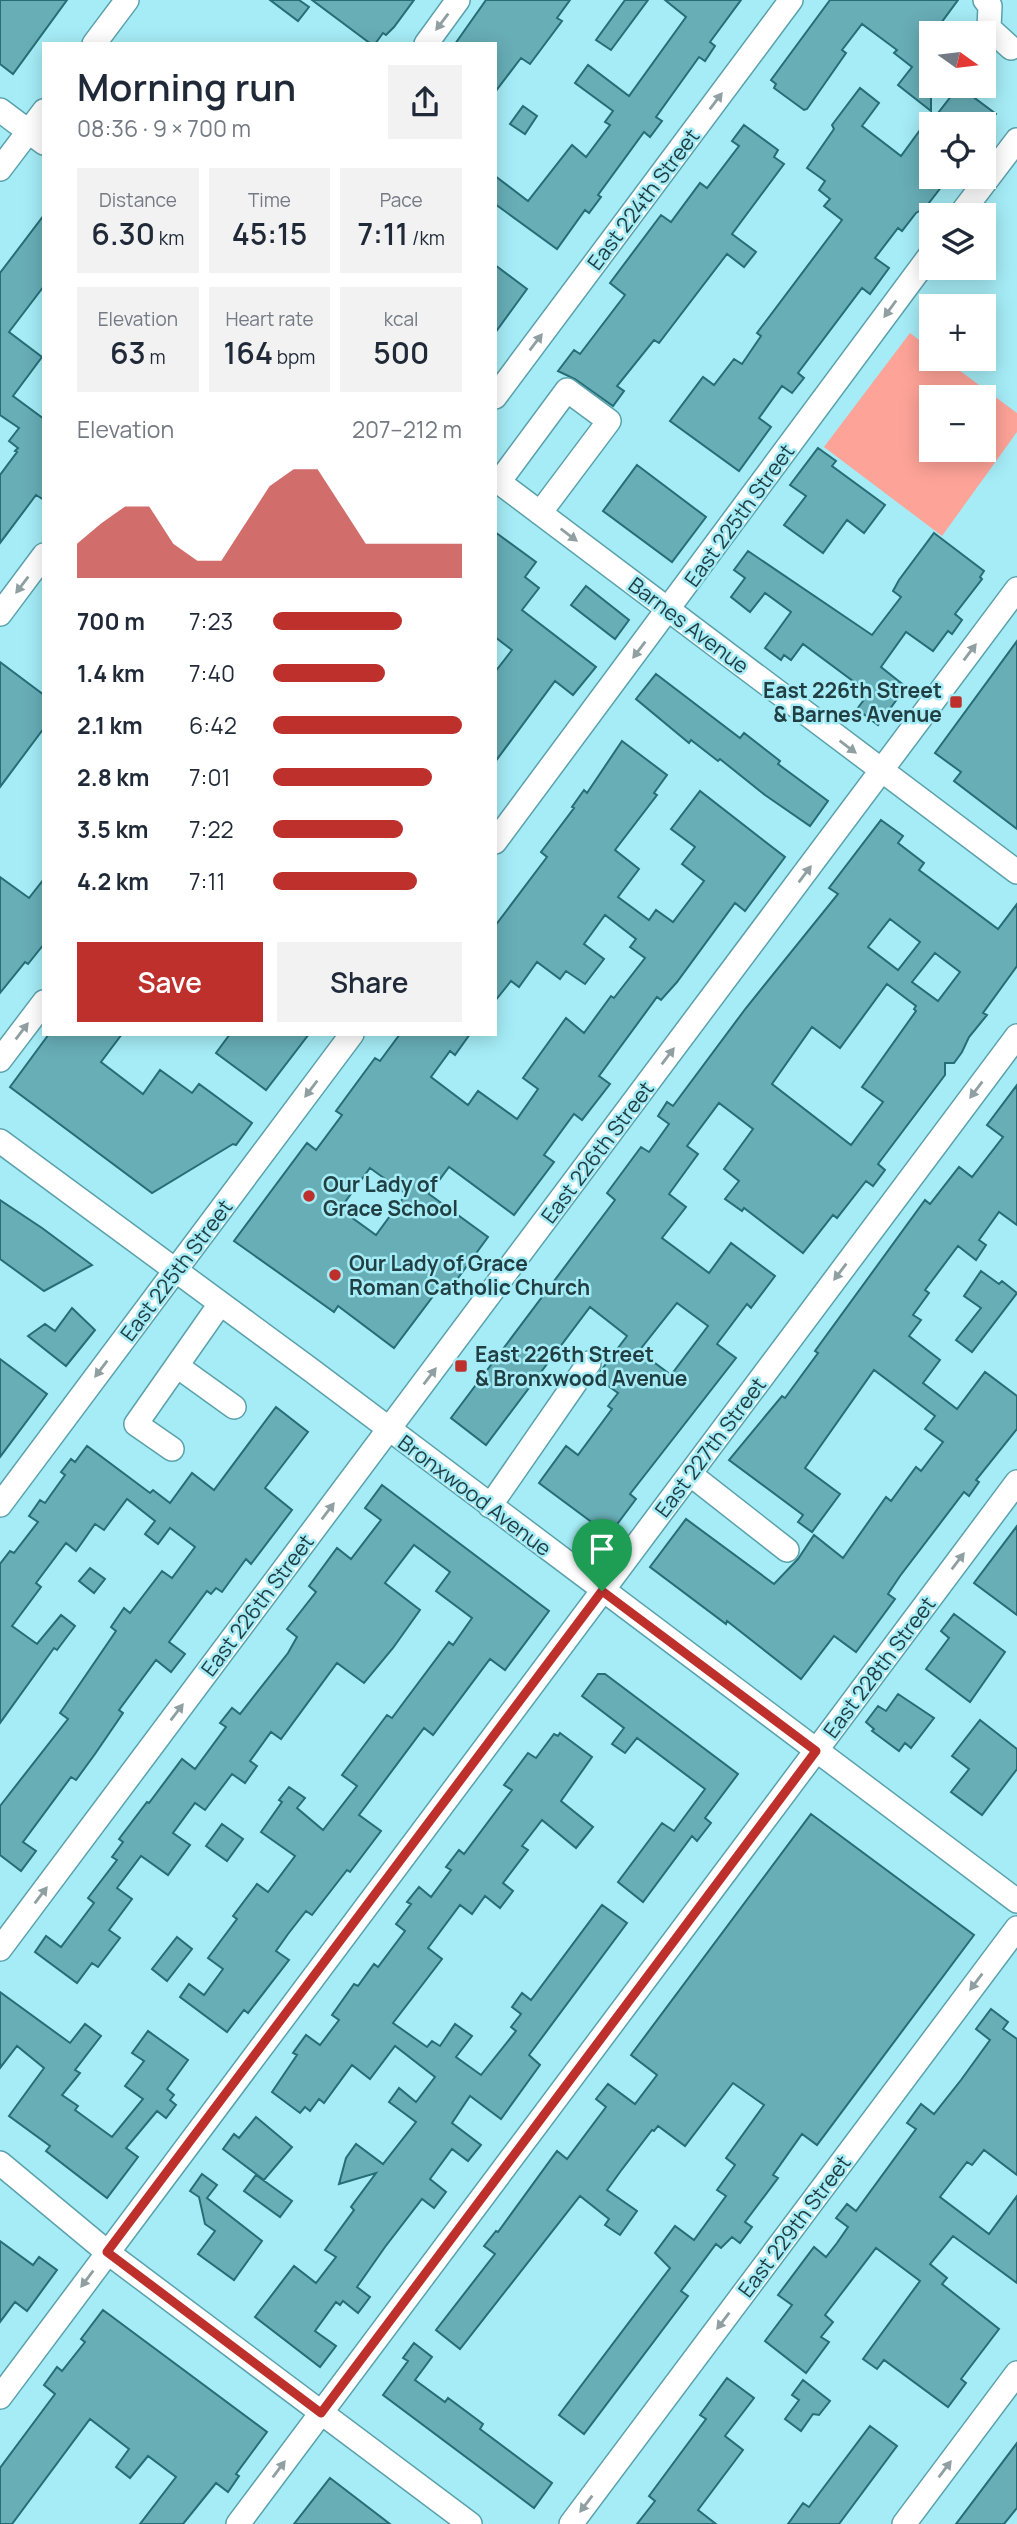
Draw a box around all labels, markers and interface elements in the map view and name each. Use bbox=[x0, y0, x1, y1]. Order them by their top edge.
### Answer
one-way arrow bbox=[435, 13, 449, 31]
north arrow bbox=[919, 21, 996, 98]
map controls bbox=[919, 21, 996, 462]
text: Morning run bbox=[77, 60, 296, 112]
button: share bbox=[388, 65, 462, 139]
one-way arrow bbox=[709, 92, 723, 110]
text: 08:36 · 9 × 700 m bbox=[77, 112, 251, 144]
button: locate bbox=[919, 112, 996, 189]
street label: East 224th Street bbox=[581, 123, 705, 275]
text: Distance bbox=[99, 187, 177, 213]
text: Time bbox=[248, 187, 291, 213]
text: Pace bbox=[380, 187, 423, 213]
button: layers bbox=[919, 203, 996, 280]
text: 6.30 bbox=[91, 213, 155, 254]
text: 45:15 bbox=[232, 213, 307, 254]
text: 7:11 bbox=[357, 213, 408, 254]
text: km bbox=[155, 225, 184, 251]
text: /km bbox=[408, 225, 445, 251]
button: + bbox=[919, 294, 996, 371]
one-way arrow bbox=[884, 300, 898, 318]
text: Elevation bbox=[98, 306, 178, 332]
text: Heart rate bbox=[225, 306, 314, 332]
text: kcal bbox=[384, 306, 419, 332]
text: 63 bbox=[110, 332, 146, 373]
text: 164 bbox=[224, 332, 273, 373]
text: 500 bbox=[373, 332, 429, 373]
one-way arrow bbox=[529, 333, 543, 352]
text: m bbox=[146, 344, 166, 370]
text: bpm bbox=[273, 344, 315, 370]
button: − bbox=[919, 385, 996, 462]
text: Elevation bbox=[77, 413, 174, 445]
text: 207–212 m bbox=[352, 413, 462, 445]
street label: East 225th Street bbox=[678, 438, 800, 592]
one-way arrow bbox=[560, 527, 578, 542]
street label: Barnes Avenue bbox=[623, 571, 755, 679]
one-way arrow bbox=[15, 575, 29, 594]
text: 700 m bbox=[77, 605, 145, 637]
text: 7:23 bbox=[189, 605, 233, 637]
one-way arrow bbox=[632, 641, 646, 659]
one-way arrow bbox=[963, 643, 977, 661]
text: 1.4 km bbox=[77, 657, 145, 689]
text: 7:40 bbox=[189, 657, 235, 689]
place label: East 226th Street & Barnes Avenue bbox=[763, 676, 942, 728]
marker: East 226th Street & Barnes Avenue bbox=[948, 694, 964, 710]
text: 2.1 km bbox=[77, 709, 143, 741]
text: 6:42 bbox=[189, 709, 237, 741]
one-way arrow bbox=[839, 739, 857, 753]
text: 2.8 km bbox=[77, 761, 149, 793]
text: 7:01 bbox=[189, 761, 230, 793]
text: 3.5 km bbox=[77, 813, 148, 845]
text: 7:22 bbox=[189, 813, 234, 845]
text: 4.2 km bbox=[77, 865, 149, 897]
text: 7:11 bbox=[189, 865, 225, 897]
one-way arrow bbox=[797, 865, 811, 883]
button: Save bbox=[77, 942, 263, 1022]
button: Share bbox=[277, 942, 462, 1022]
one-way arrow bbox=[15, 1022, 29, 1040]
one-way arrow bbox=[661, 1047, 675, 1065]
street label: East 226th Street bbox=[534, 1075, 660, 1229]
one-way arrow bbox=[304, 1080, 318, 1098]
one-way arrow bbox=[969, 1081, 983, 1099]
place label: Our Lady of Grace School bbox=[323, 1170, 458, 1222]
marker: Our Lady of Grace School bbox=[301, 1188, 317, 1204]
street label: East 225th Street bbox=[114, 1194, 238, 1346]
place label: Our Lady of Grace Roman Catholic Church bbox=[349, 1249, 590, 1301]
one-way arrow bbox=[833, 1263, 847, 1282]
marker: Our Lady of Grace Roman Catholic Church bbox=[327, 1267, 343, 1283]
place label: East 226th Street & Bronxwood Avenue bbox=[475, 1340, 687, 1392]
marker: East 226th Street & Bronxwood Avenue bbox=[453, 1358, 469, 1374]
one-way arrow bbox=[94, 1360, 109, 1378]
one-way arrow bbox=[422, 1367, 437, 1385]
street label: East 227th Street bbox=[648, 1371, 772, 1523]
street label: Bronxwood Avenue bbox=[393, 1428, 557, 1562]
one-way arrow bbox=[321, 1501, 335, 1520]
pin bbox=[572, 1519, 632, 1591]
street label: East 226th Street bbox=[194, 1528, 320, 1682]
icon: arrive bbox=[583, 1530, 621, 1568]
one-way arrow bbox=[950, 1552, 964, 1570]
street label: East 228th Street bbox=[817, 1591, 941, 1743]
one-way arrow bbox=[170, 1703, 184, 1722]
one-way arrow bbox=[34, 1886, 48, 1904]
one-way arrow bbox=[969, 1973, 983, 1991]
street label: East 229th Street bbox=[731, 2149, 857, 2303]
one-way arrow bbox=[80, 2269, 95, 2287]
one-way arrow bbox=[715, 2312, 730, 2330]
one-way arrow bbox=[938, 2460, 952, 2479]
one-way arrow bbox=[271, 2461, 286, 2479]
one-way arrow bbox=[579, 2494, 594, 2512]

